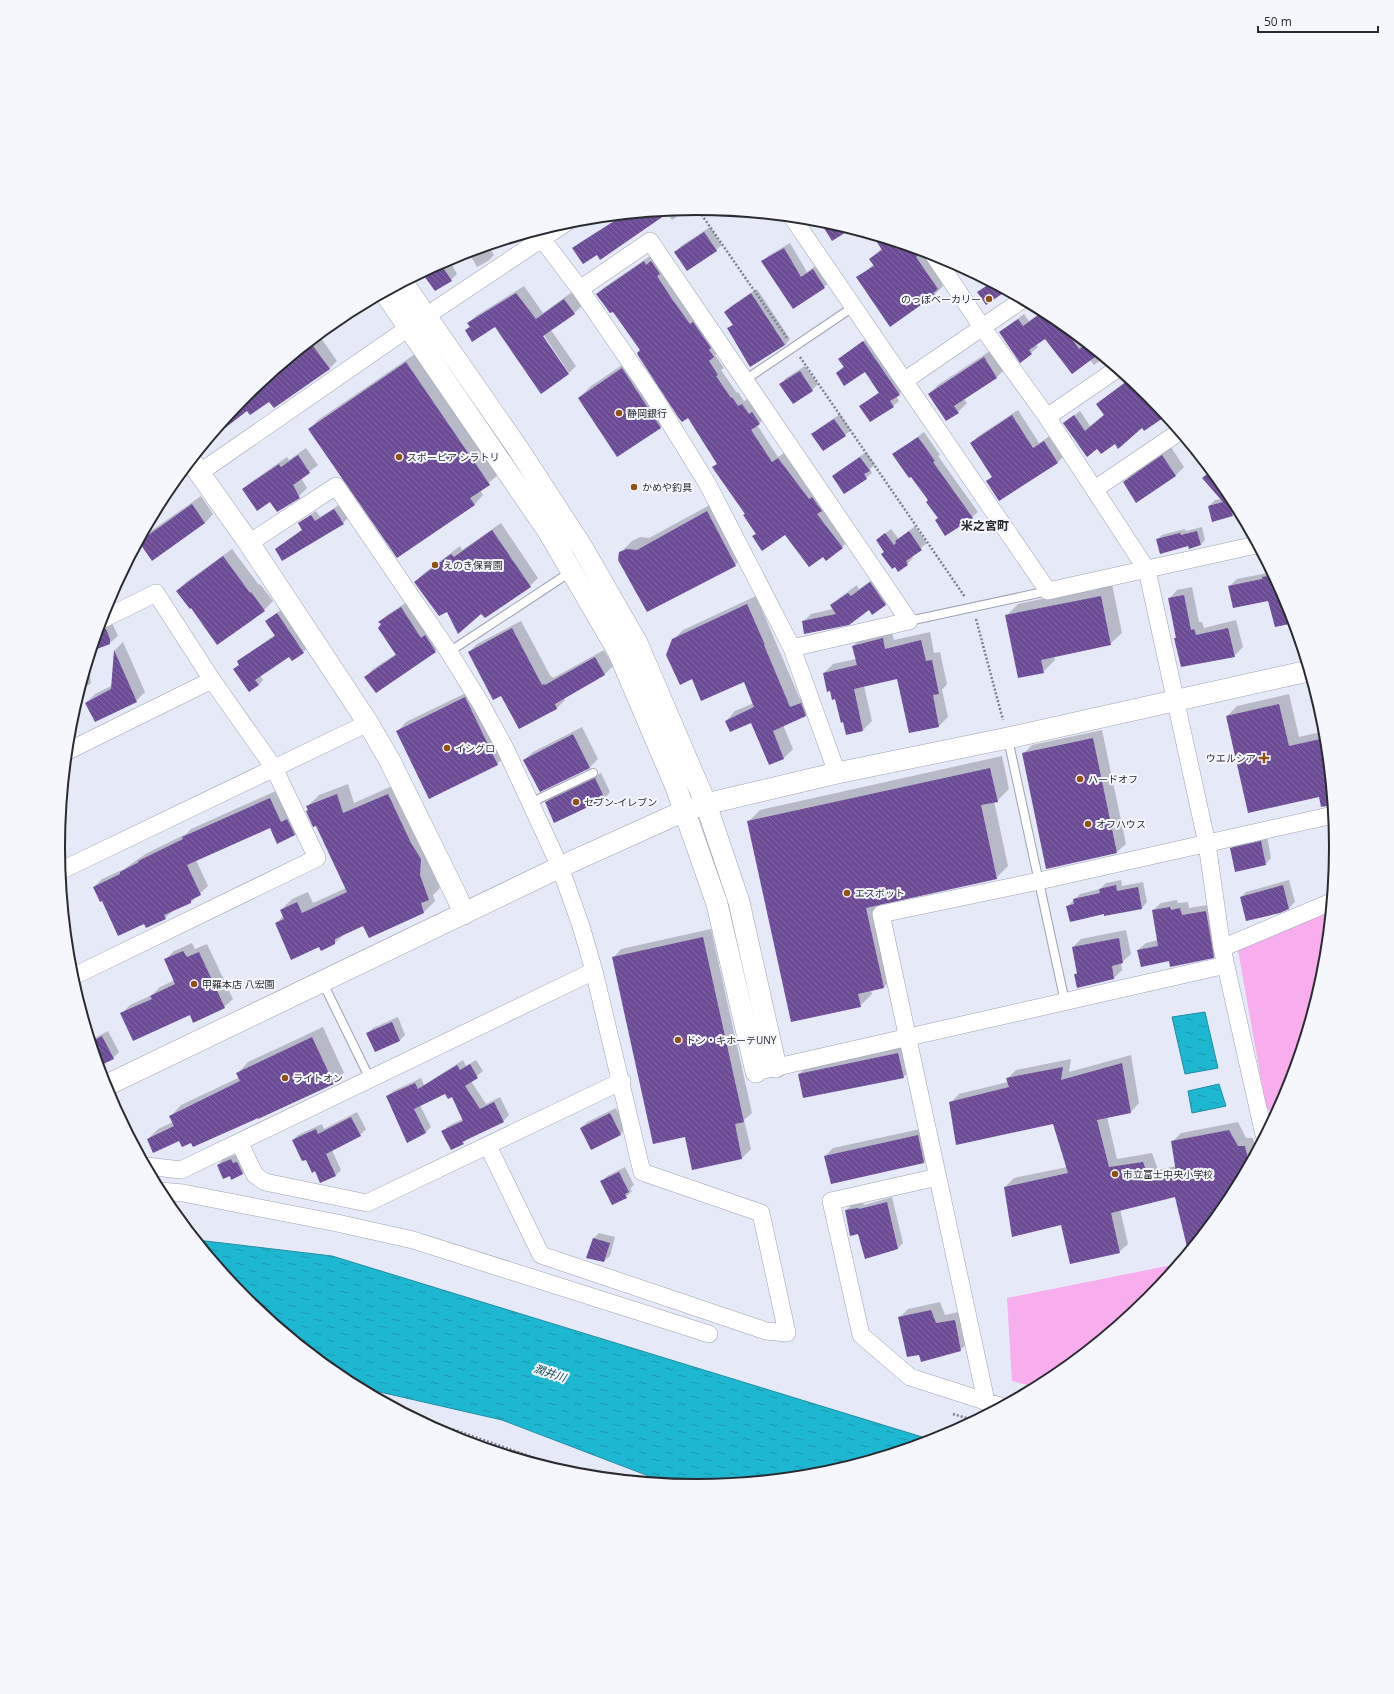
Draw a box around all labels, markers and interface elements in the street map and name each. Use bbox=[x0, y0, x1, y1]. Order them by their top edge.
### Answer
scale bar bbox=[1258, 8, 1378, 34]
text: 50 m bbox=[1264, 13, 1292, 30]
place label: のっぽベーカリー bbox=[901, 292, 981, 306]
marker: のっぽベーカリー bbox=[984, 294, 994, 304]
place label: 静岡銀行 bbox=[627, 406, 667, 420]
marker: 静岡銀行 bbox=[614, 408, 624, 418]
place label: スポーピア シラトリ bbox=[407, 450, 500, 464]
marker: スポーピア シラトリ bbox=[394, 452, 404, 462]
place label: かめや釣具 bbox=[642, 480, 692, 494]
marker: かめや釣具 bbox=[629, 482, 639, 492]
district label: 米之宮町 bbox=[961, 517, 1009, 534]
place label: えのき保育園 bbox=[443, 558, 503, 572]
marker: えのき保育園 bbox=[430, 560, 440, 570]
place label: イシグロ bbox=[455, 741, 495, 755]
marker: イシグロ bbox=[442, 743, 452, 753]
place label: ウエルシア bbox=[1206, 751, 1256, 765]
marker: ウエルシア bbox=[1259, 753, 1269, 763]
place label: ハードオフ bbox=[1088, 772, 1138, 786]
marker: ハードオフ bbox=[1075, 774, 1085, 784]
place label: セブン-イレブン bbox=[584, 795, 657, 809]
marker: セブン-イレブン bbox=[571, 797, 581, 807]
place label: オフハウス bbox=[1096, 817, 1146, 831]
marker: オフハウス bbox=[1083, 819, 1093, 829]
place label: エスポット bbox=[855, 886, 905, 900]
marker: エスポット bbox=[842, 888, 852, 898]
place label: 甲羅本店 八宏園 bbox=[202, 977, 275, 991]
marker: 甲羅本店 八宏園 bbox=[189, 979, 199, 989]
place label: ドン・キホーテUNY bbox=[686, 1033, 777, 1047]
marker: ドン・キホーテUNY bbox=[673, 1035, 683, 1045]
place label: ライトオン bbox=[293, 1071, 343, 1085]
marker: ライトオン bbox=[280, 1073, 290, 1083]
place label: 市立富士中央小学校 bbox=[1123, 1167, 1213, 1181]
marker: 市立富士中央小学校 bbox=[1110, 1169, 1120, 1179]
water label: 潤井川 bbox=[532, 1360, 569, 1385]

